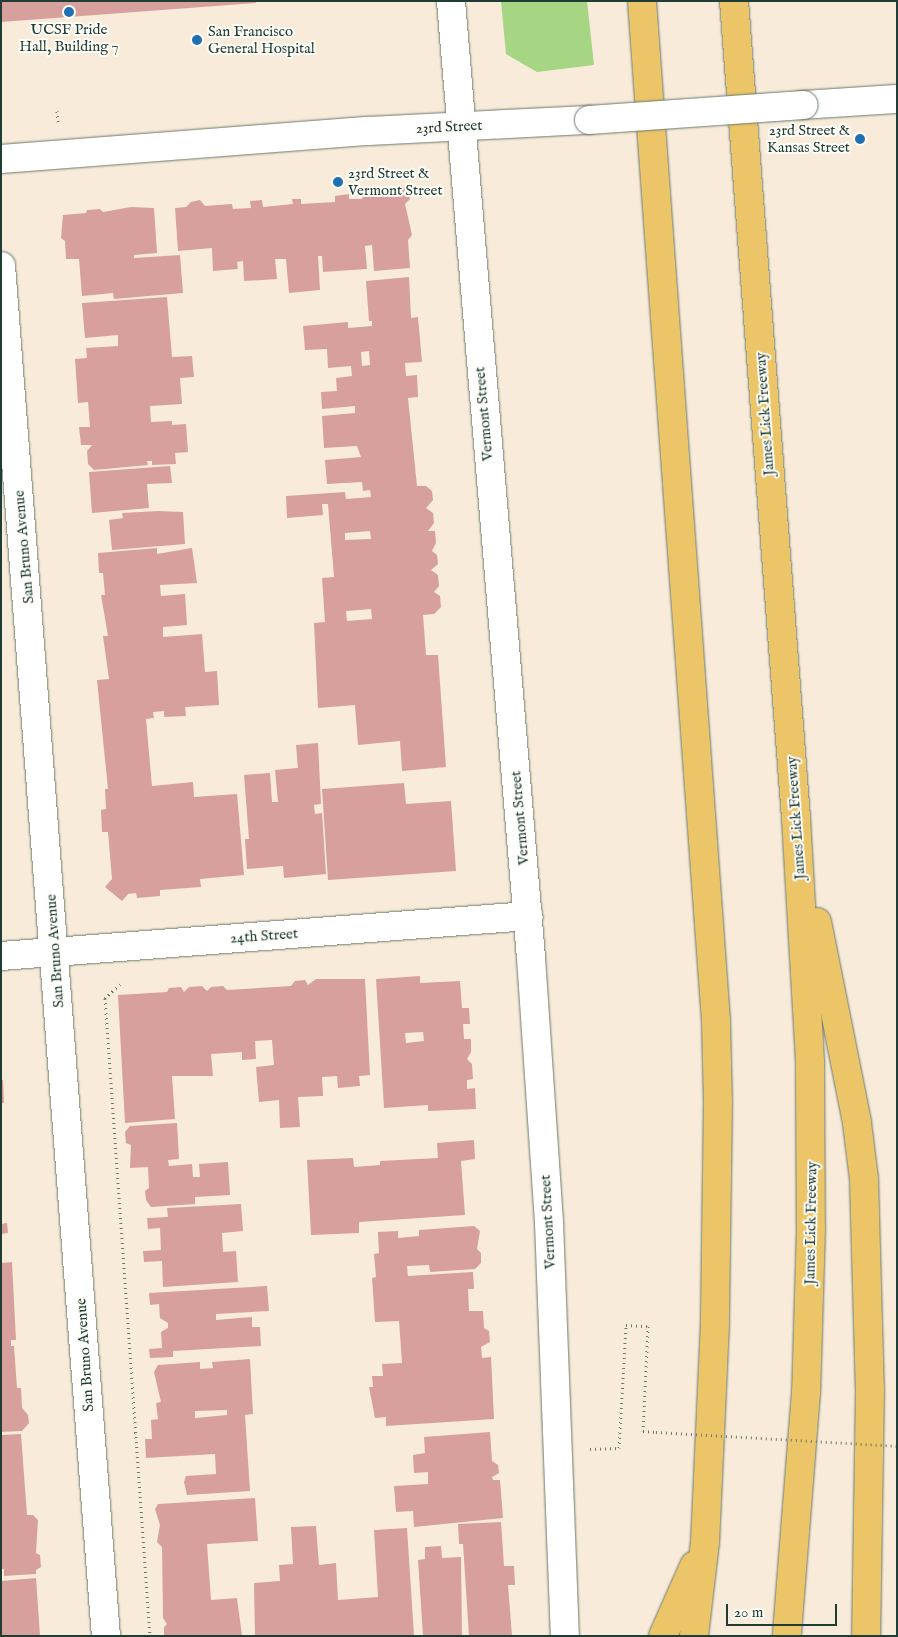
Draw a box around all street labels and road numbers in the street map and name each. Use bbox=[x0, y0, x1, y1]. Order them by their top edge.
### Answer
street label: 23rd Street bbox=[415, 116, 483, 138]
street label: James Lick Freeway bbox=[752, 352, 778, 476]
street label: Vermont Street bbox=[471, 366, 497, 462]
street label: San Bruno Avenue bbox=[10, 490, 38, 604]
street label: James Lick Freeway bbox=[783, 756, 809, 880]
street label: Vermont Street bbox=[507, 770, 533, 866]
street label: San Bruno Avenue bbox=[42, 894, 68, 1008]
street label: 24th Street bbox=[229, 925, 299, 947]
street label: James Lick Freeway bbox=[801, 1161, 821, 1285]
street label: Vermont Street bbox=[537, 1174, 559, 1270]
street label: San Bruno Avenue bbox=[72, 1298, 98, 1412]

